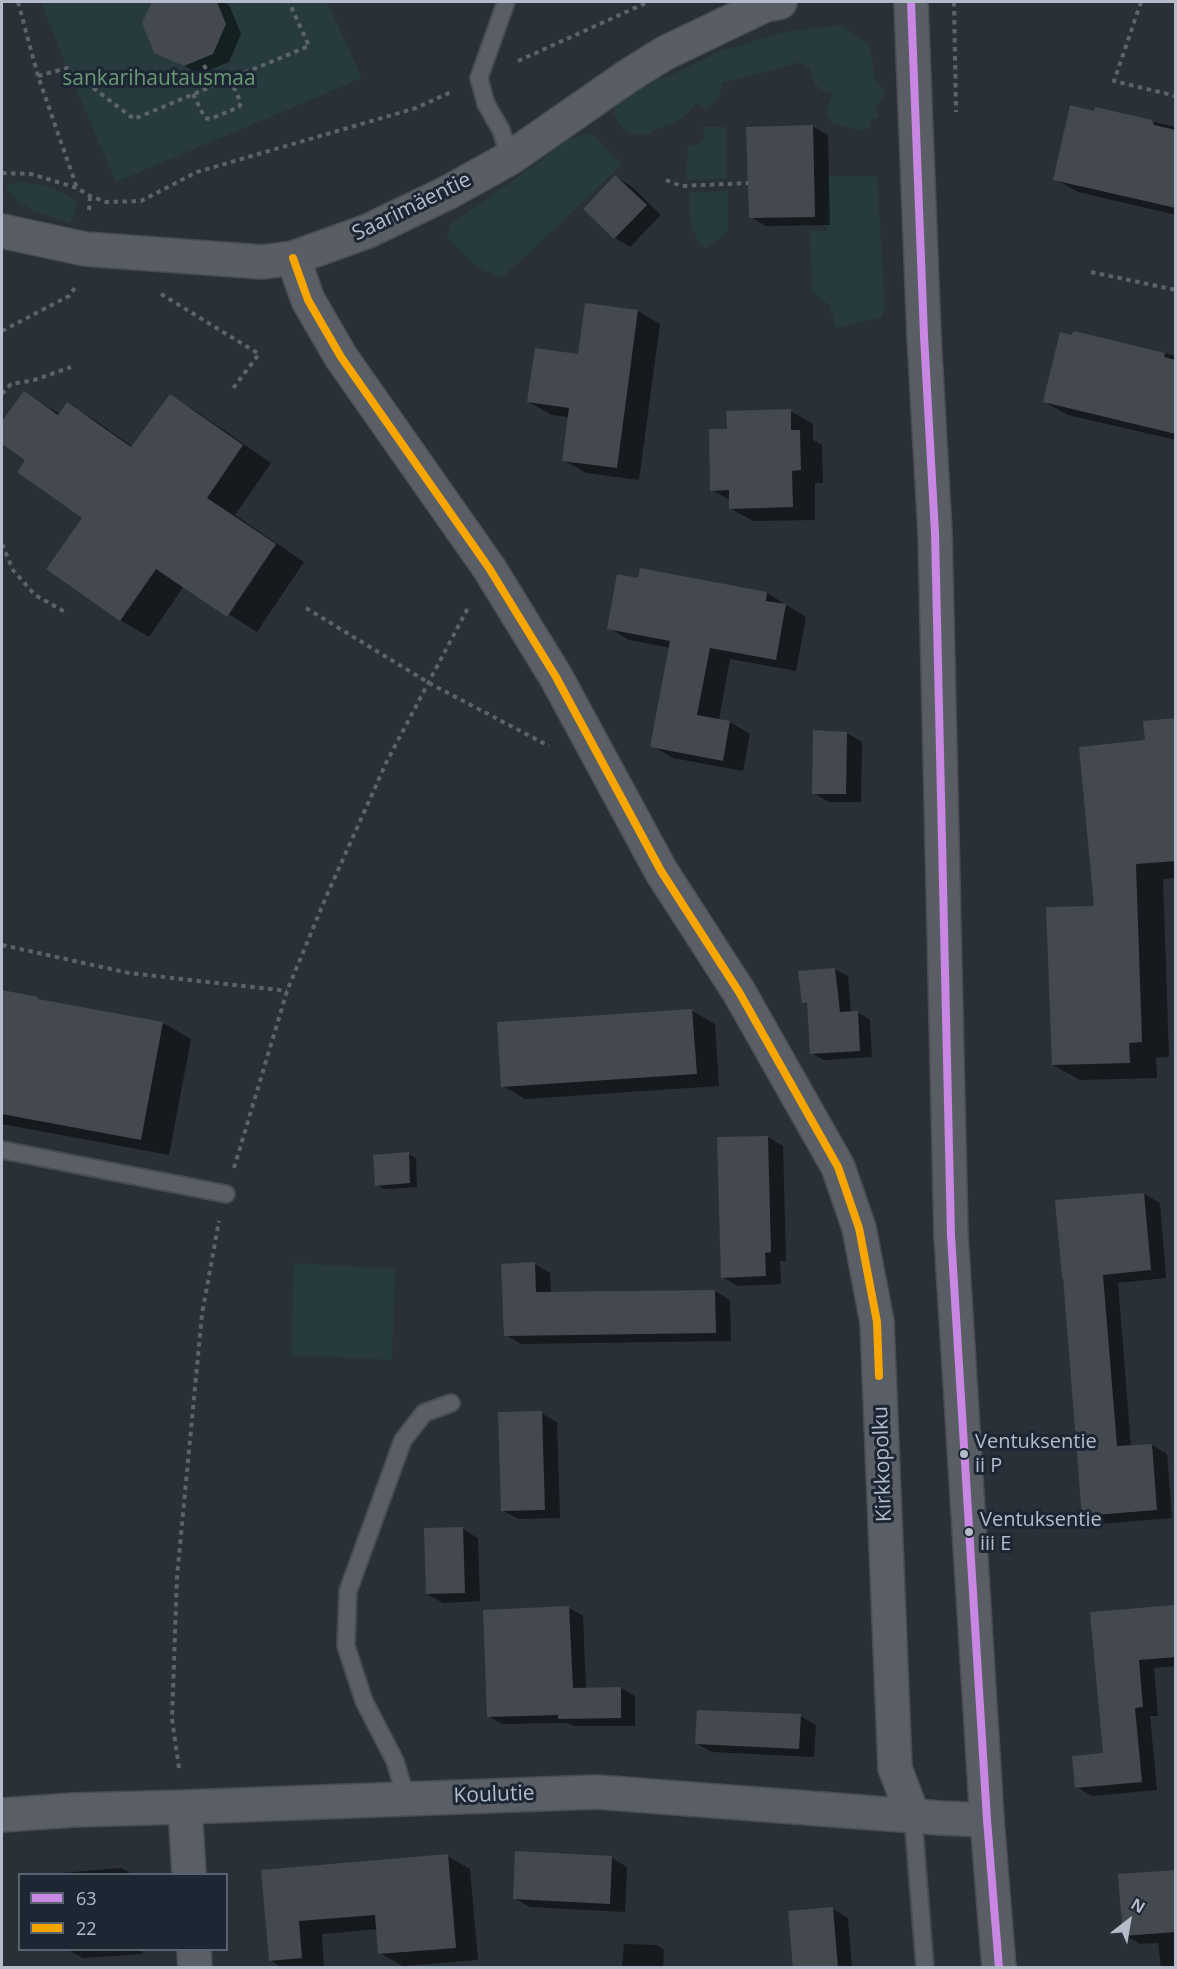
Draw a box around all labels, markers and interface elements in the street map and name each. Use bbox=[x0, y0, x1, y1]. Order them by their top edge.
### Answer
park label: sankarihautausmaa bbox=[62, 66, 256, 92]
street label: Saarimäentie bbox=[348, 167, 476, 247]
street label: Kirkkopolku bbox=[868, 1406, 898, 1522]
place label: Ventuksentie ii P bbox=[975, 1430, 1097, 1477]
marker: Ventuksentie ii P bbox=[958, 1448, 970, 1460]
place label: Ventuksentie iii E bbox=[980, 1508, 1102, 1555]
marker: Ventuksentie iii E bbox=[963, 1526, 975, 1538]
street label: Koulutie bbox=[453, 1781, 535, 1809]
legend bbox=[18, 1873, 228, 1951]
text: 63 bbox=[76, 1886, 97, 1910]
north arrow bbox=[1099, 1891, 1159, 1951]
text: N bbox=[1127, 1893, 1150, 1918]
text: 22 bbox=[76, 1916, 97, 1940]

